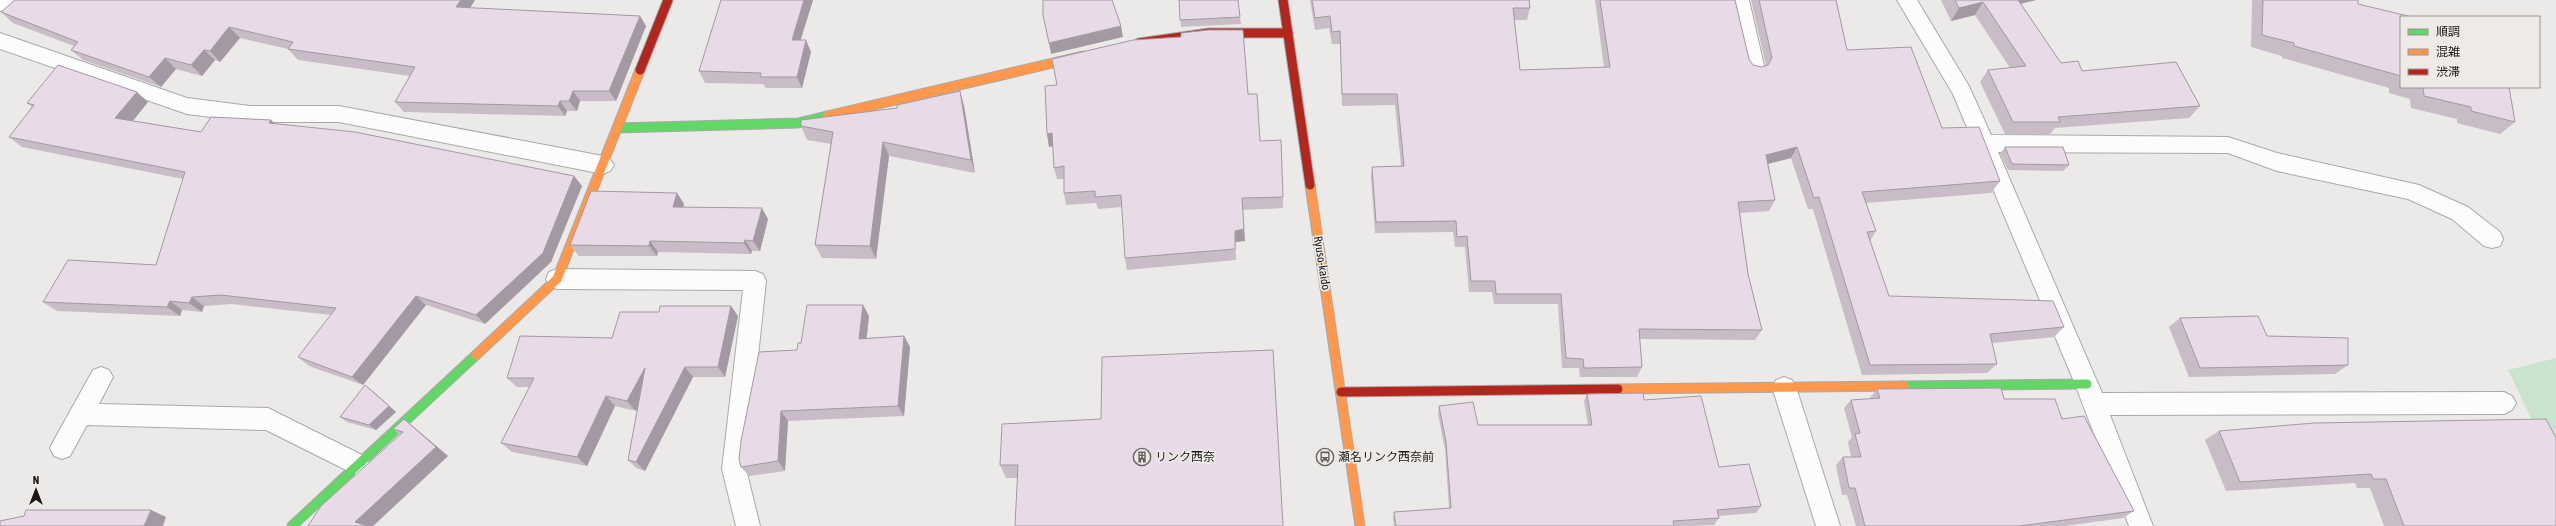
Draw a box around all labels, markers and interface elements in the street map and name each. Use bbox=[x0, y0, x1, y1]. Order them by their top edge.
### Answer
legend bbox=[2400, 16, 2540, 88]
text: 順調 bbox=[2436, 25, 2460, 39]
text: 混雑 bbox=[2436, 45, 2460, 59]
text: 渋滞 bbox=[2436, 65, 2460, 79]
street label: Ryuso-kaido bbox=[1311, 235, 1333, 291]
building icon: リンク西奈 bbox=[1132, 447, 1152, 467]
bus stop icon: 瀬名リンク西奈前 bbox=[1315, 447, 1335, 467]
place label: リンク西奈 bbox=[1155, 450, 1215, 464]
place label: 瀬名リンク西奈前 bbox=[1338, 450, 1434, 464]
north arrow bbox=[16, 470, 56, 510]
text: N bbox=[33, 474, 39, 486]

